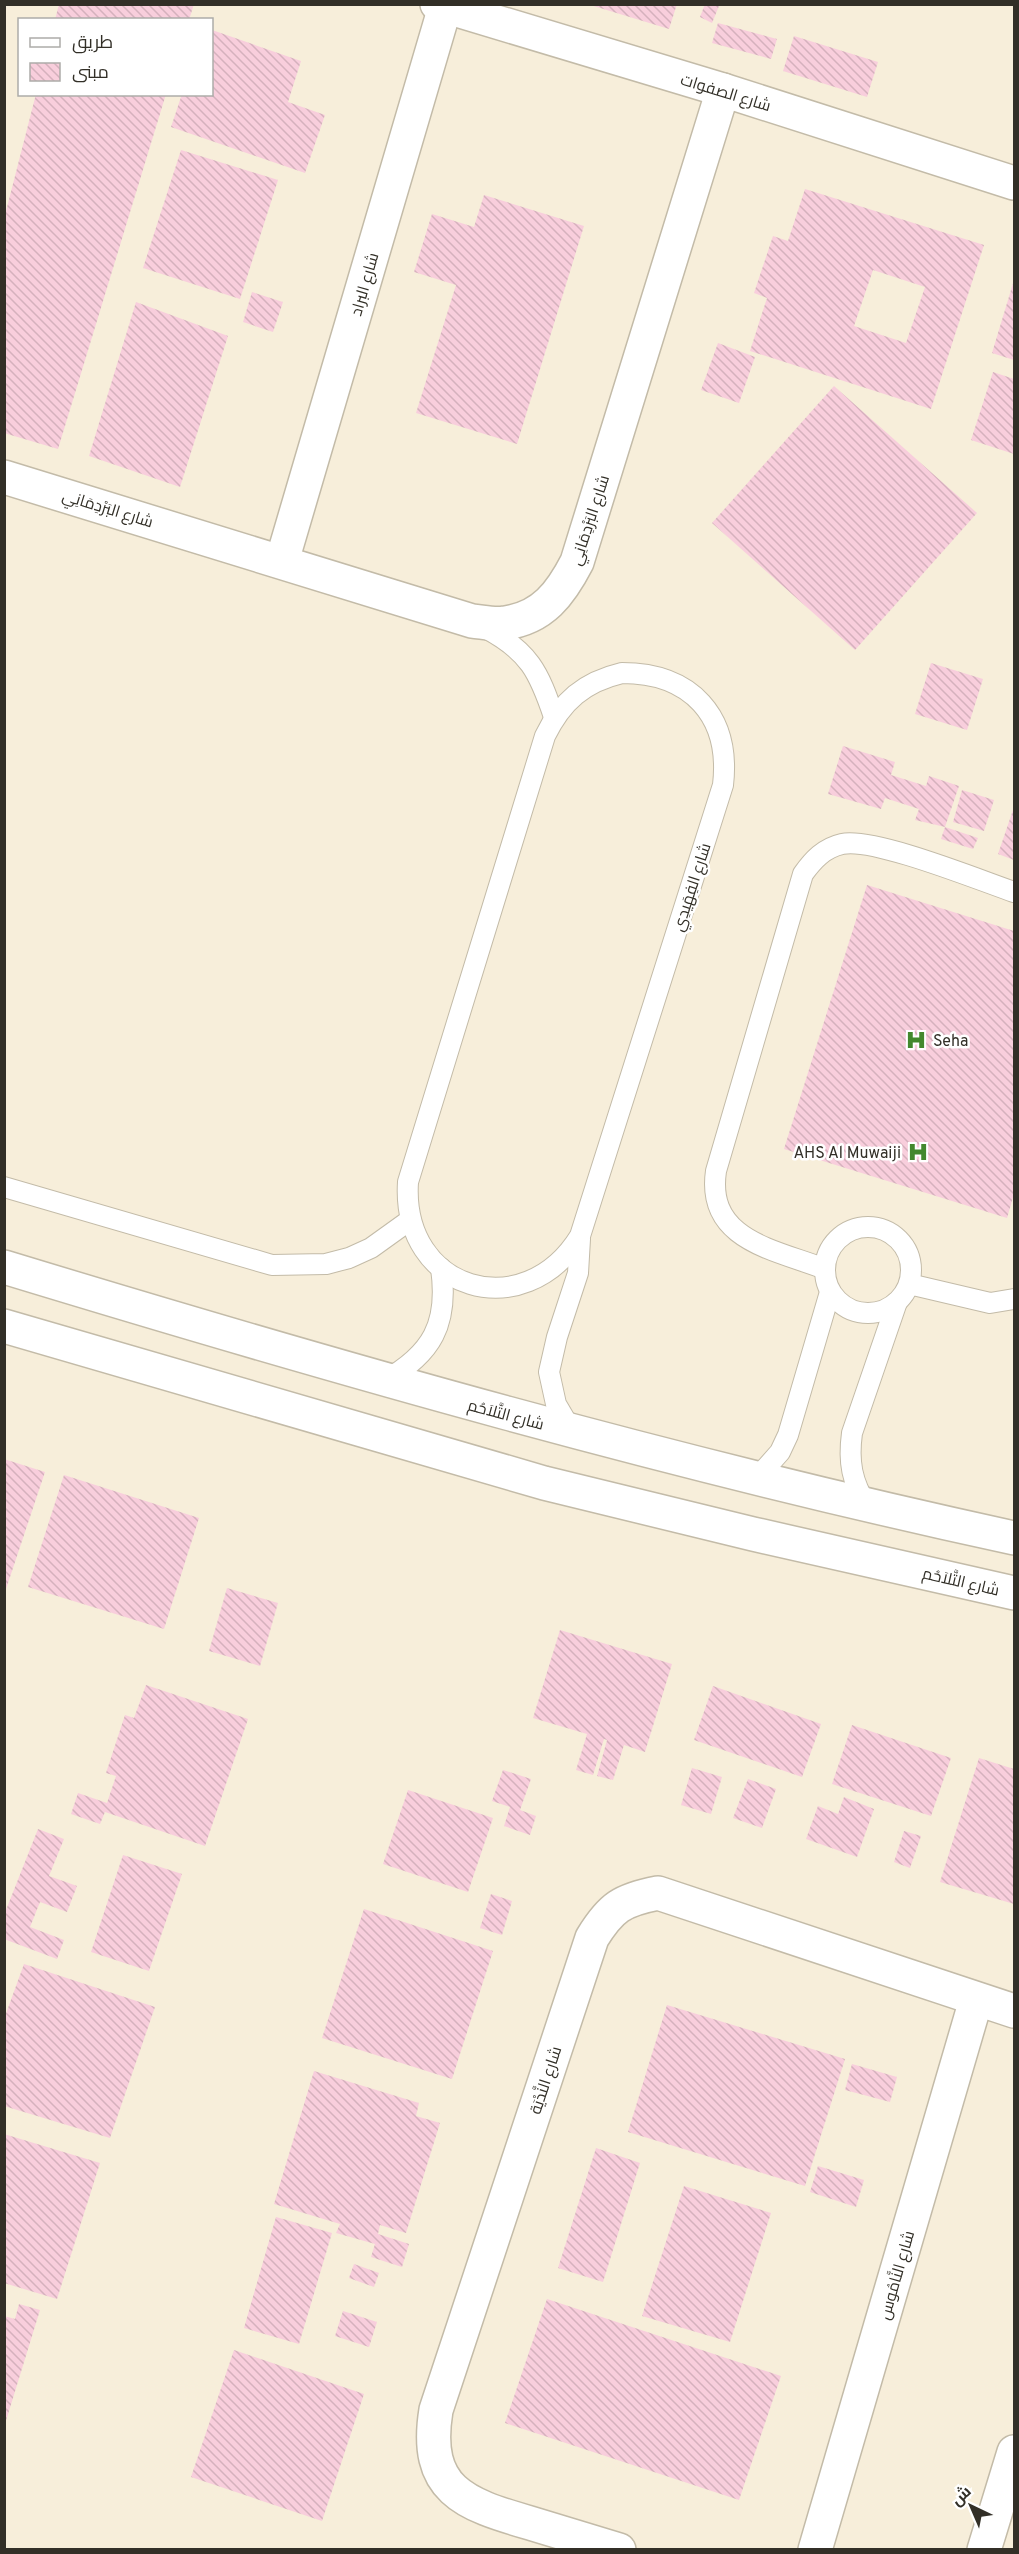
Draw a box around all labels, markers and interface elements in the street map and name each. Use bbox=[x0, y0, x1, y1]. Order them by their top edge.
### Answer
legend bbox=[18, 18, 213, 96]
text: طريق bbox=[72, 32, 113, 55]
text: مبنى bbox=[72, 62, 109, 85]
street label: شارع الصفوات bbox=[678, 71, 773, 117]
street label: شارع البراد bbox=[347, 251, 384, 319]
street label: شارع البَرْدِمَانِي bbox=[567, 473, 617, 569]
street label: شارع البَرْدِمَانِي bbox=[59, 487, 155, 535]
street label: شارع الفِهَيدِي bbox=[669, 841, 719, 935]
hospital icon: Seha bbox=[904, 1028, 928, 1052]
place label: Seha bbox=[933, 1032, 968, 1052]
hospital icon: AHS Al Muwaiji bbox=[906, 1140, 930, 1164]
place label: AHS Al Muwaiji bbox=[793, 1144, 901, 1164]
street label: شارع التَّلاَحُم bbox=[465, 1394, 547, 1436]
street label: شارع التَّلاَحُم bbox=[920, 1562, 1002, 1602]
street label: شارع النَّدْيَة bbox=[525, 2044, 567, 2117]
street label: شارع النَّامُوس bbox=[874, 2228, 920, 2322]
north arrow bbox=[941, 2476, 1001, 2536]
text: ش bbox=[948, 2482, 976, 2511]

